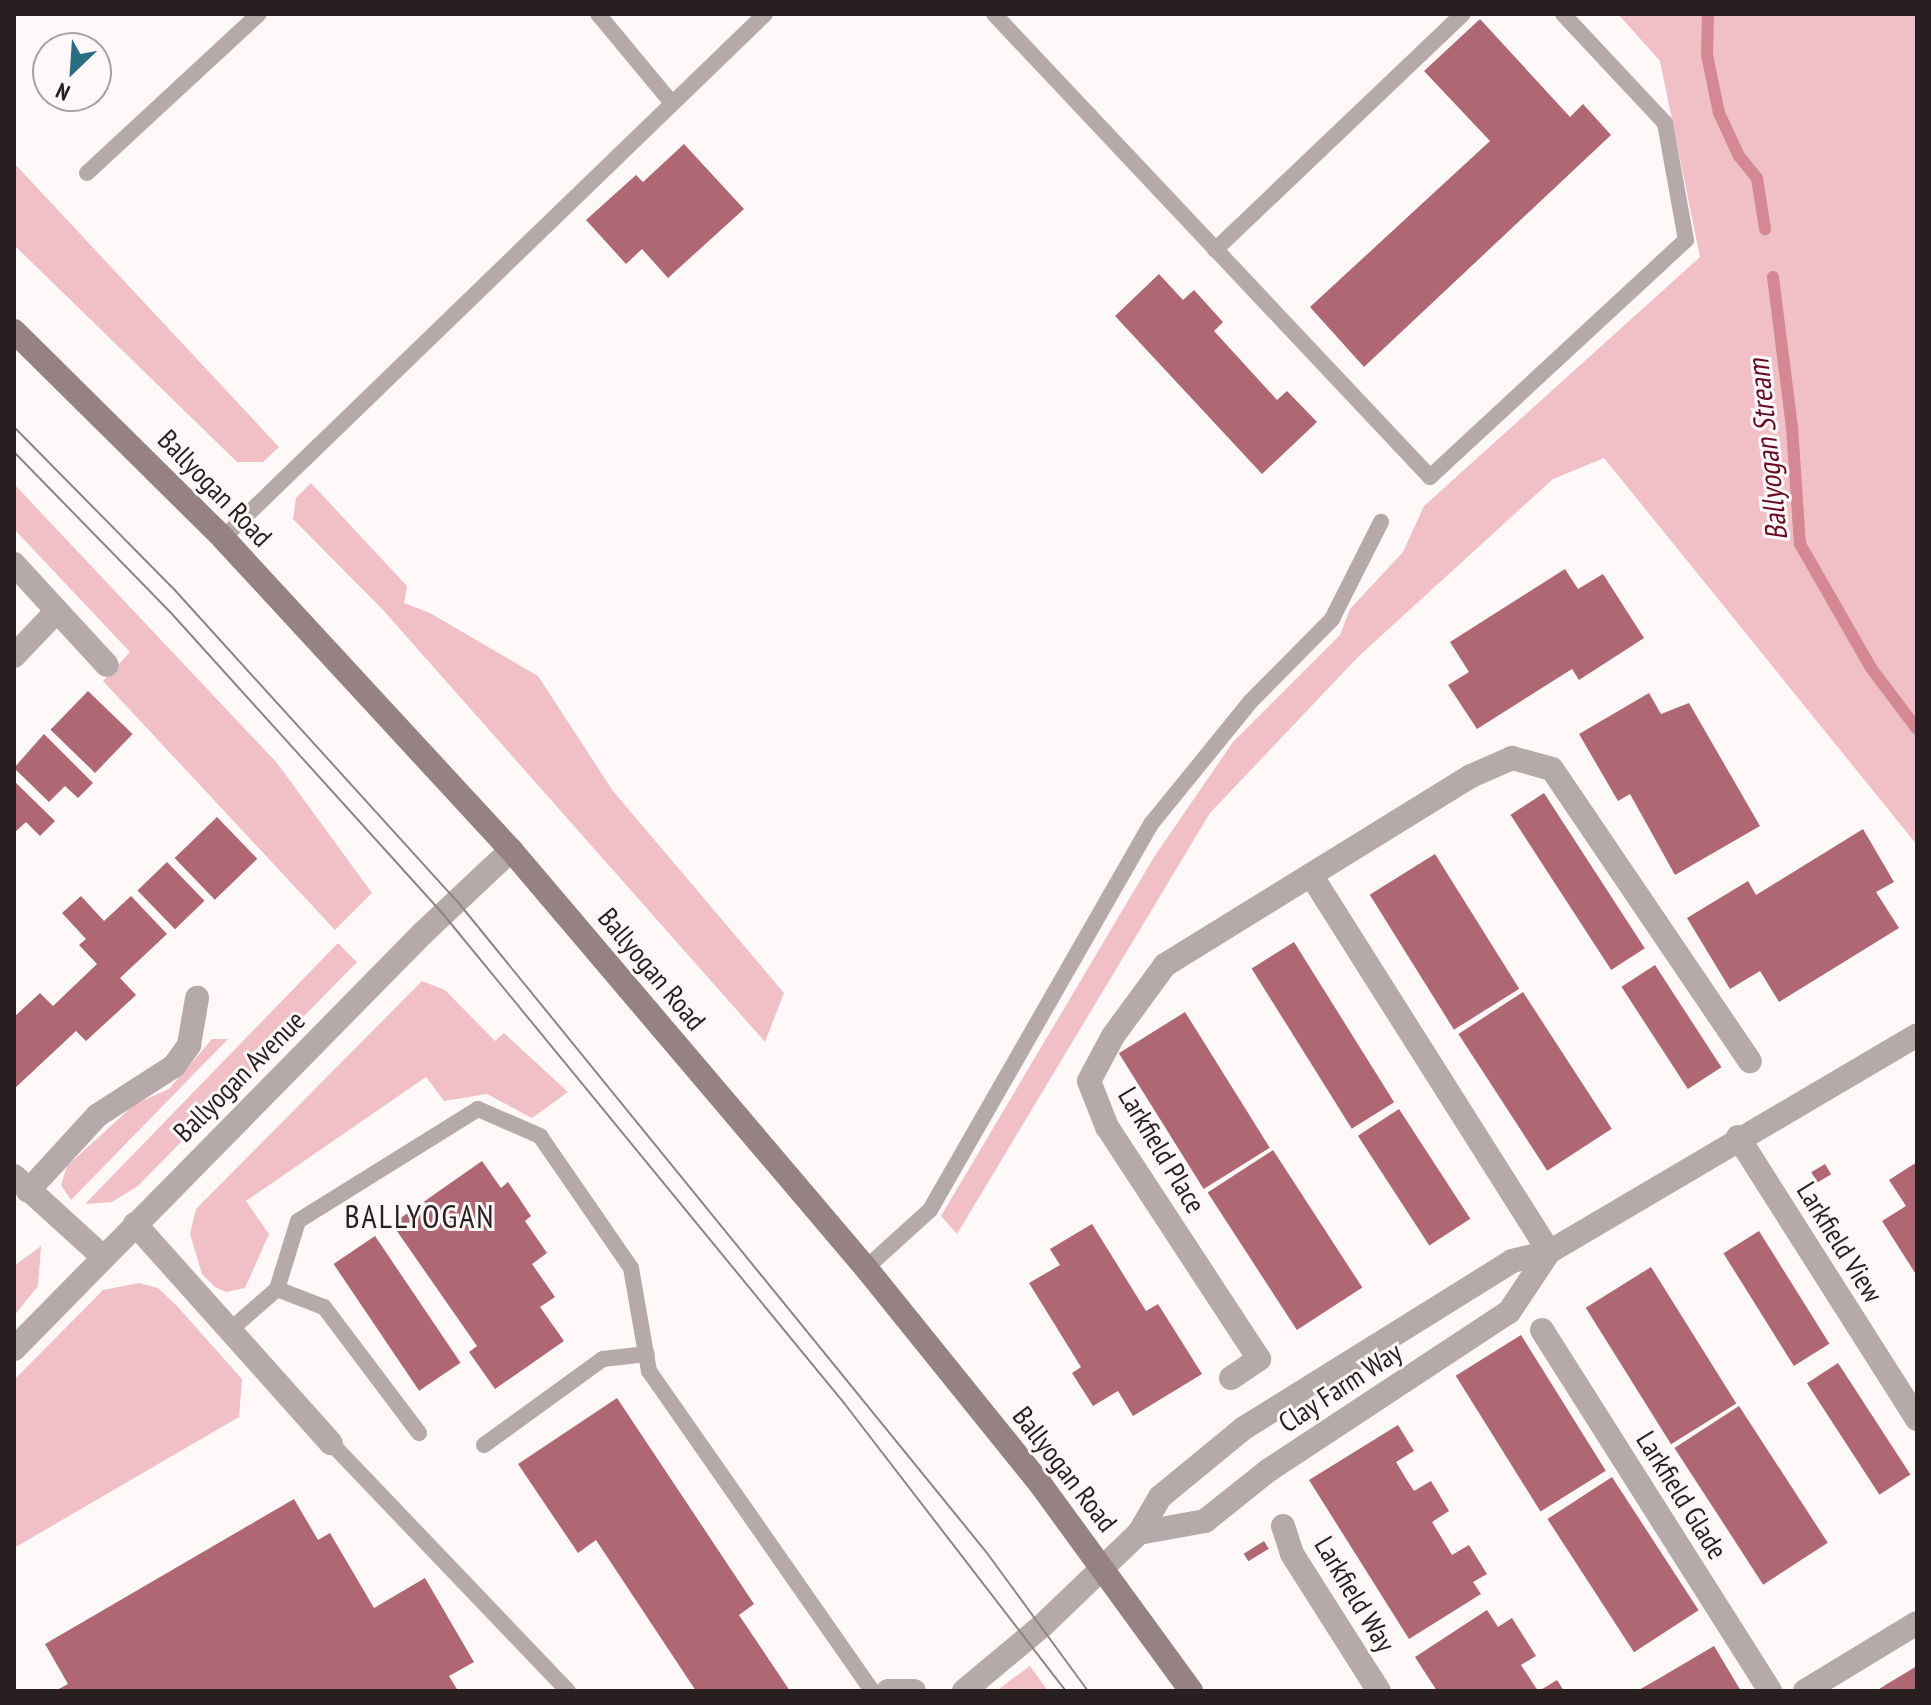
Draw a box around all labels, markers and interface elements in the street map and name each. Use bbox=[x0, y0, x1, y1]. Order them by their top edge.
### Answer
north arrow bbox=[32, 32, 112, 112]
text: N bbox=[51, 77, 74, 107]
water label: Ballyogan Stream bbox=[1740, 358, 1794, 542]
street label: Ballyogan Road bbox=[151, 423, 279, 553]
street label: Ballyogan Road bbox=[591, 901, 713, 1037]
street label: Ballyogan Avenue bbox=[166, 1003, 312, 1149]
street label: Larkfield Place bbox=[1111, 1081, 1213, 1219]
street label: Larkfield View bbox=[1790, 1175, 1890, 1309]
district label: BALLYOGAN bbox=[344, 1197, 496, 1235]
street label: Clay Farm Way bbox=[1272, 1334, 1408, 1440]
street label: Ballyogan Road bbox=[1006, 1400, 1124, 1538]
street label: Larkfield Glade bbox=[1629, 1425, 1735, 1565]
street label: Larkfield Way bbox=[1307, 1530, 1403, 1658]

